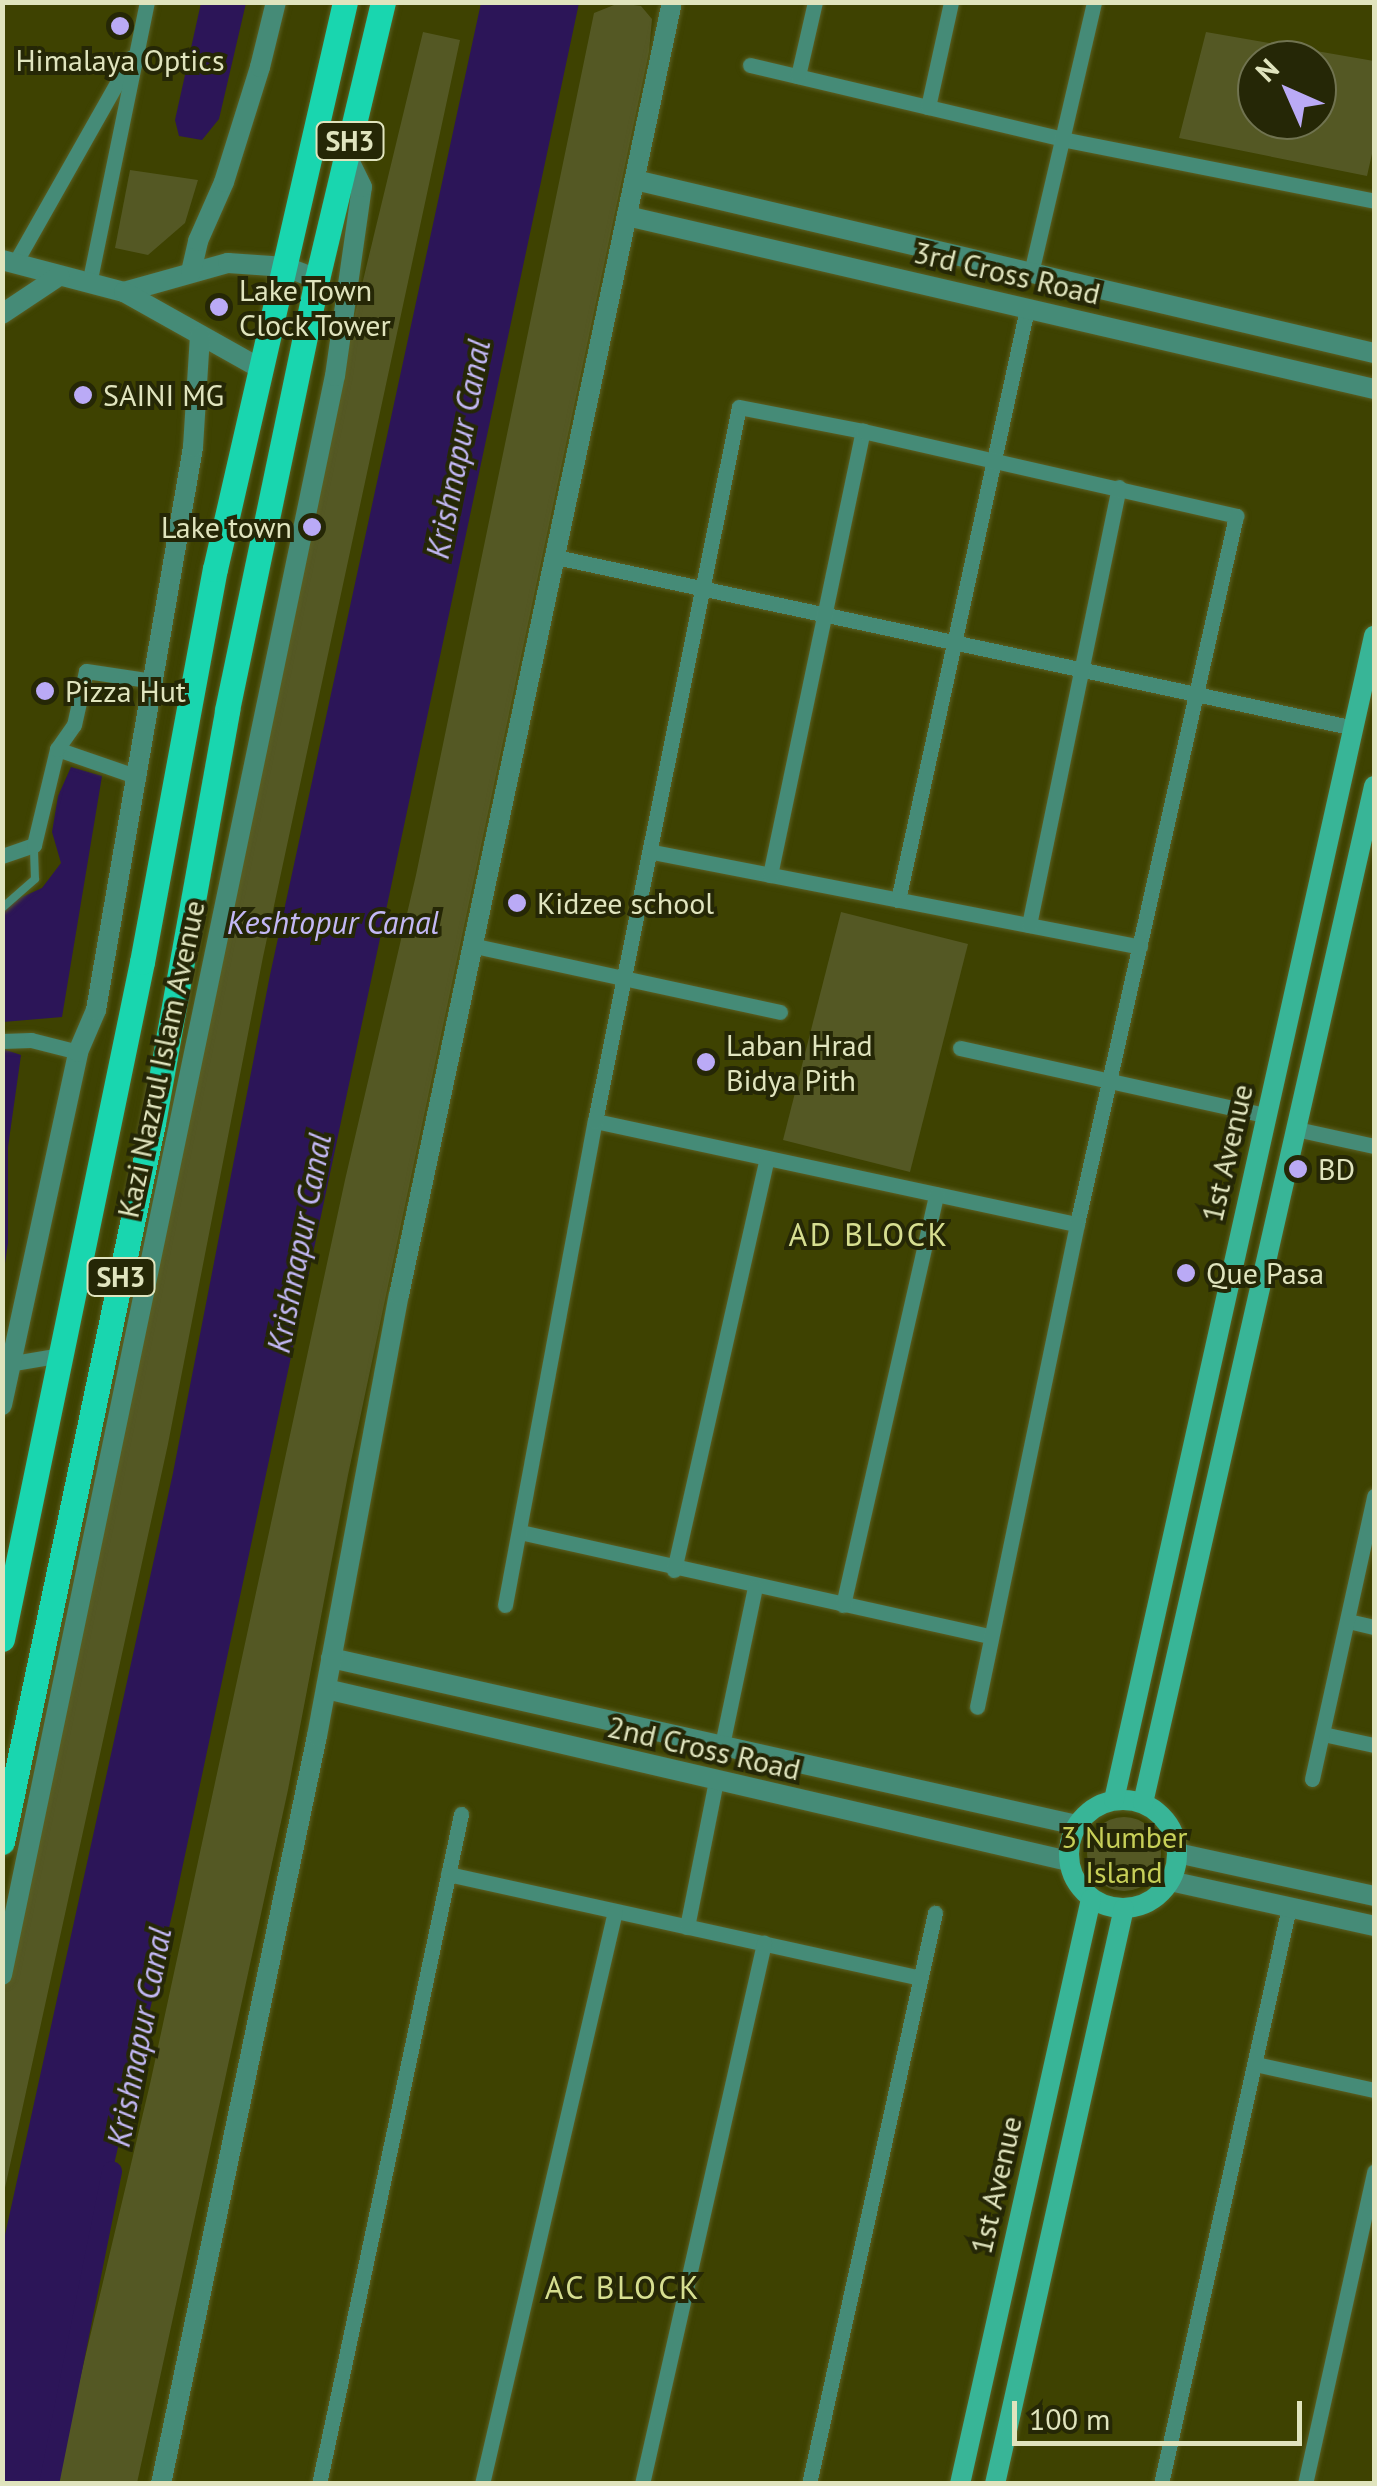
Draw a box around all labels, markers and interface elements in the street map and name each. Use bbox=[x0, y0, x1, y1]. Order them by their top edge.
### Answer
marker: Himalaya Optics bbox=[109, 15, 131, 37]
north arrow bbox=[1237, 40, 1337, 140]
place label: Himalaya Optics bbox=[15, 42, 225, 78]
text: N bbox=[1247, 50, 1286, 89]
road number: SH3 bbox=[315, 118, 385, 164]
street label: 3rd Cross Road bbox=[910, 234, 1104, 312]
place label: Lake Town Clock Tower bbox=[239, 272, 393, 342]
marker: Lake Town Clock Tower bbox=[208, 296, 230, 318]
water label: Krishnapur Canal bbox=[418, 336, 498, 562]
place label: SAINI MG bbox=[103, 377, 224, 413]
marker: SAINI MG bbox=[72, 384, 94, 406]
place label: Lake town bbox=[161, 509, 292, 545]
marker: Lake town bbox=[301, 516, 323, 538]
place label: Pizza Hut bbox=[65, 673, 186, 709]
marker: Pizza Hut bbox=[34, 680, 56, 702]
place label: Kidzee school bbox=[537, 885, 714, 921]
marker: Kidzee school bbox=[506, 892, 528, 914]
street label: Kazi Nazrul Islam Avenue bbox=[110, 897, 212, 1221]
water label: Keshtopur Canal bbox=[227, 903, 439, 941]
place label: Laban Hrad Bidya Pith bbox=[726, 1027, 873, 1098]
marker: Laban Hrad Bidya Pith bbox=[695, 1051, 717, 1073]
street label: 1st Avenue bbox=[1194, 1080, 1260, 1226]
water label: Krishnapur Canal bbox=[259, 1130, 339, 1356]
place label: BD bbox=[1318, 1151, 1355, 1187]
marker: BD bbox=[1287, 1158, 1309, 1180]
district label: AD BLOCK bbox=[789, 1215, 949, 1253]
road number: SH3 bbox=[86, 1254, 156, 1300]
place label: Que Pasa bbox=[1206, 1255, 1324, 1291]
marker: Que Pasa bbox=[1175, 1262, 1197, 1284]
street label: 2nd Cross Road bbox=[604, 1708, 804, 1788]
park label: 3 Number Island bbox=[1061, 1819, 1187, 1890]
water label: Krishnapur Canal bbox=[99, 1924, 179, 2150]
street label: 1st Avenue bbox=[963, 2112, 1029, 2258]
district label: AC BLOCK bbox=[544, 2268, 702, 2306]
scale bar bbox=[1017, 2381, 1307, 2443]
text: 100 m bbox=[1029, 2399, 1110, 2438]

